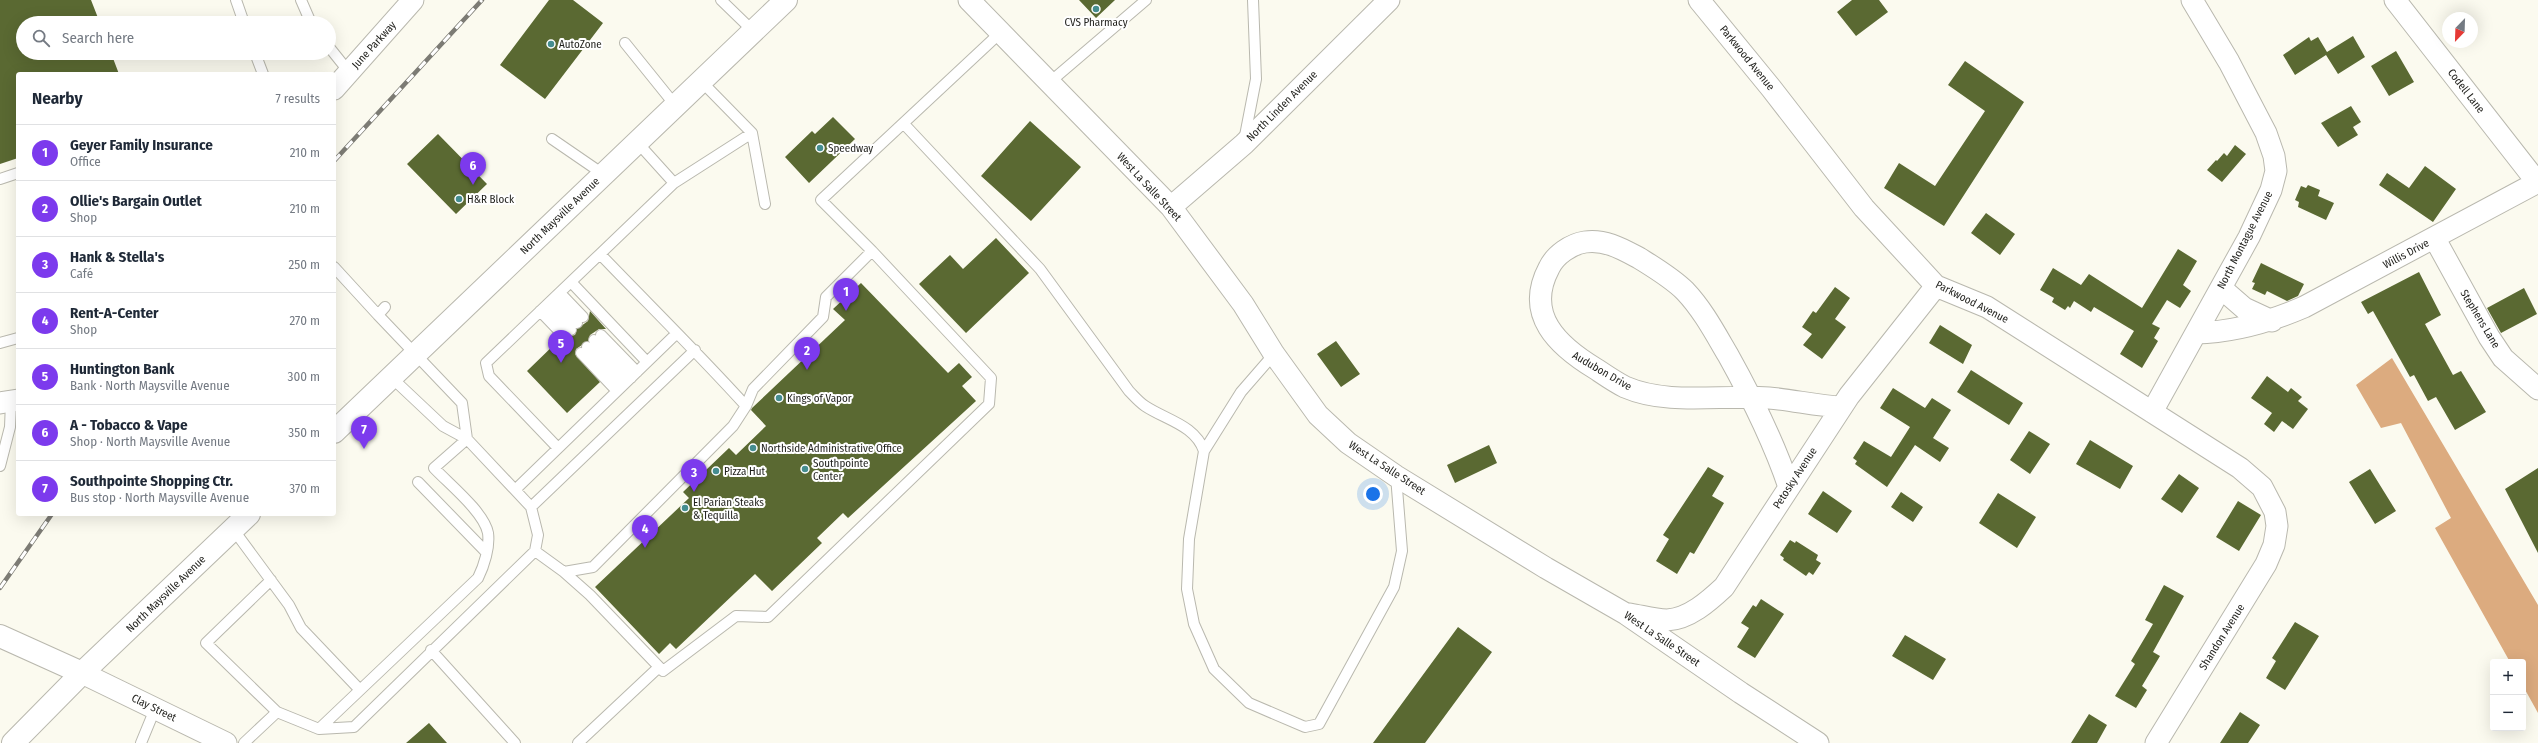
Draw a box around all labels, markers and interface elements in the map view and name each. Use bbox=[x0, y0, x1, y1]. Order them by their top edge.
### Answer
marker: CVS Pharmacy bbox=[1091, 4, 1101, 14]
north arrow bbox=[2442, 12, 2478, 48]
search box bbox=[16, 16, 336, 60]
place label: CVS Pharmacy bbox=[1064, 16, 1128, 29]
street label: June Parkway bbox=[349, 19, 399, 71]
street label: Parkwood Avenue bbox=[1717, 23, 1777, 93]
icon: search bbox=[30, 27, 52, 49]
text: Search here bbox=[62, 29, 134, 47]
place label: AutoZone bbox=[559, 38, 602, 51]
marker: AutoZone bbox=[546, 39, 556, 49]
street label: Codell Lane bbox=[2445, 66, 2487, 116]
street label: North Linden Avenue bbox=[1244, 68, 1320, 144]
text: Nearby bbox=[32, 88, 83, 109]
text: 7 results bbox=[276, 91, 320, 106]
text: Geyer Family Insurance bbox=[70, 136, 213, 154]
place label: Speedway bbox=[828, 142, 873, 155]
marker: Speedway bbox=[815, 143, 825, 153]
text: 1 bbox=[42, 145, 48, 160]
text: 210 m bbox=[290, 145, 320, 160]
street label: West La Salle Street bbox=[1114, 150, 1184, 224]
pin: 6 bbox=[460, 152, 486, 185]
text: Office bbox=[70, 154, 101, 169]
street label: North Maysville Avenue bbox=[518, 175, 602, 257]
street label: North Montague Avenue bbox=[2215, 189, 2275, 291]
text: Ollie's Bargain Outlet bbox=[70, 192, 202, 210]
place label: H&R Block bbox=[467, 193, 515, 206]
marker: H&R Block bbox=[454, 194, 464, 204]
text: 2 bbox=[42, 201, 48, 216]
text: 210 m bbox=[290, 201, 320, 216]
text: Shop bbox=[70, 210, 97, 225]
street label: Willis Drive bbox=[2381, 236, 2431, 272]
text: Hank & Stella's bbox=[70, 248, 164, 266]
text: 3 bbox=[42, 257, 48, 272]
text: 250 m bbox=[288, 257, 320, 272]
text: Café bbox=[70, 266, 93, 281]
pin: 1 bbox=[833, 278, 859, 311]
street label: Parkwood Avenue bbox=[1933, 278, 2011, 326]
street label: Stephens Lane bbox=[2457, 287, 2503, 351]
text: Rent-A-Center bbox=[70, 304, 159, 322]
text: 4 bbox=[42, 313, 48, 328]
text: 270 m bbox=[289, 313, 320, 328]
text: Shop bbox=[70, 322, 97, 337]
pin: 5 bbox=[548, 330, 574, 363]
pin: 2 bbox=[794, 337, 820, 370]
street label: Audubon Drive bbox=[1570, 349, 1634, 393]
text: Huntington Bank bbox=[70, 360, 175, 378]
text: 5 bbox=[42, 369, 48, 384]
text: 300 m bbox=[288, 369, 320, 384]
text: Bank · North Maysville Avenue bbox=[70, 378, 230, 393]
place label: Kings of Vapor bbox=[787, 392, 852, 405]
marker: Kings of Vapor bbox=[774, 393, 784, 403]
text: A - Tobacco & Vape bbox=[70, 416, 188, 434]
pin: 7 bbox=[351, 416, 377, 449]
text: 6 bbox=[42, 425, 48, 440]
text: 350 m bbox=[288, 425, 320, 440]
text: Shop · North Maysville Avenue bbox=[70, 434, 230, 449]
street label: West La Salle Street bbox=[1346, 438, 1428, 498]
place label: Northside Administrative Office bbox=[761, 442, 902, 455]
marker: Northside Administrative Office bbox=[748, 443, 758, 453]
street label: Petosky Avenue bbox=[1770, 445, 1820, 511]
place label: Southpointe Center bbox=[813, 457, 868, 483]
pin: 3 bbox=[681, 459, 707, 492]
marker: Southpointe Center bbox=[800, 464, 810, 474]
place label: Pizza Hut bbox=[724, 465, 765, 478]
marker: Pizza Hut bbox=[711, 466, 721, 476]
text: Southpointe Shopping Ctr. bbox=[70, 472, 233, 490]
text: 7 bbox=[42, 481, 48, 496]
text: 370 m bbox=[289, 481, 320, 496]
your location bbox=[1363, 484, 1383, 504]
text: Bus stop · North Maysville Avenue bbox=[70, 490, 249, 505]
place label: El Parian Steaks & Tequilla bbox=[693, 496, 764, 522]
marker: El Parian Steaks & Tequilla bbox=[680, 503, 690, 513]
pin: 4 bbox=[632, 515, 658, 548]
street label: North Maysville Avenue bbox=[124, 553, 208, 635]
street label: Shandon Avenue bbox=[2196, 602, 2248, 672]
street label: West La Salle Street bbox=[1622, 609, 1703, 669]
map controls bbox=[2490, 659, 2526, 731]
button: + bbox=[2490, 659, 2526, 695]
street label: Clay Street bbox=[130, 692, 179, 725]
button: − bbox=[2490, 695, 2526, 731]

